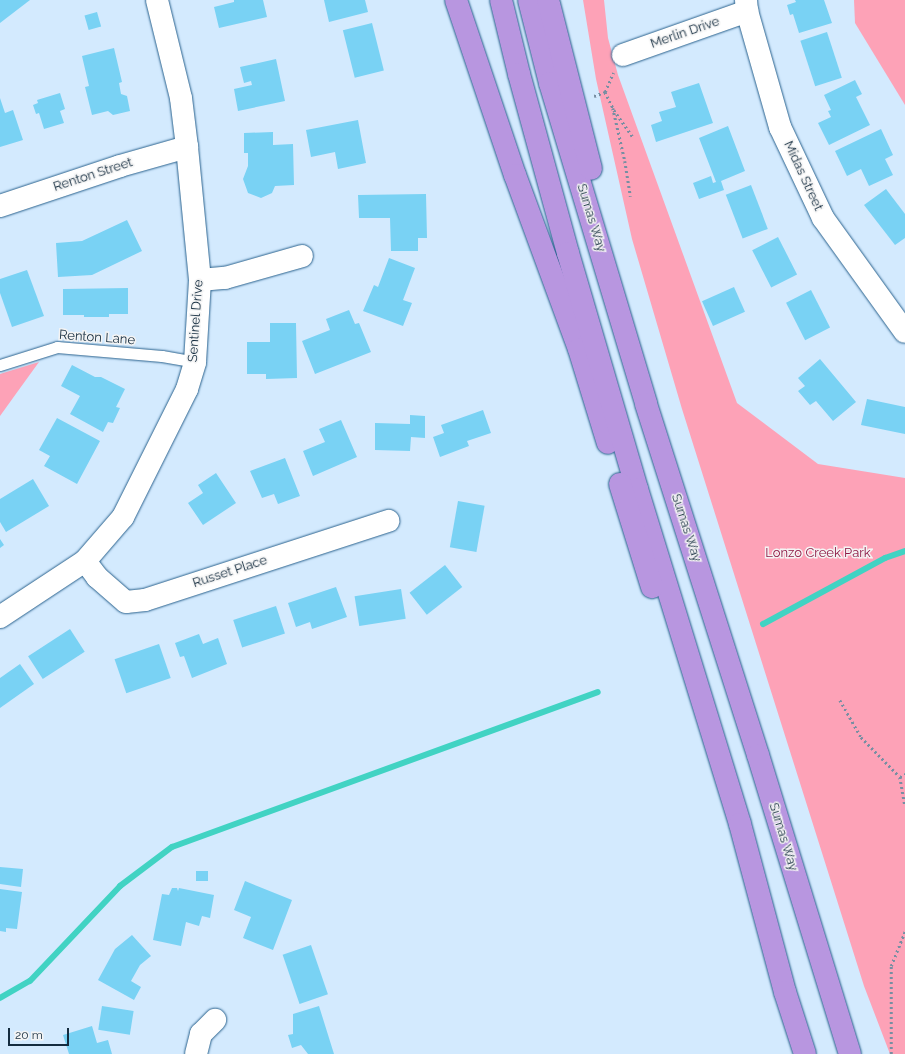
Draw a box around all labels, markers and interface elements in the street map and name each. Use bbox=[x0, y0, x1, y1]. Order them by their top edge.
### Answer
street label: Merlin Drive bbox=[649, 14, 721, 52]
street label: Midas Street bbox=[780, 139, 826, 213]
street label: Renton Street bbox=[51, 155, 135, 195]
street label: Sumas Way bbox=[573, 182, 609, 254]
street label: Sentinel Drive bbox=[185, 279, 207, 363]
street label: Renton Lane bbox=[58, 328, 136, 348]
street label: Sumas Way bbox=[668, 492, 704, 564]
park label: Lonzo Creek Park bbox=[765, 545, 871, 561]
street label: Russet Place bbox=[191, 553, 269, 591]
street label: Sumas Way bbox=[765, 801, 801, 873]
scale bar bbox=[10, 1020, 71, 1046]
text: 20 m bbox=[15, 1028, 43, 1042]

